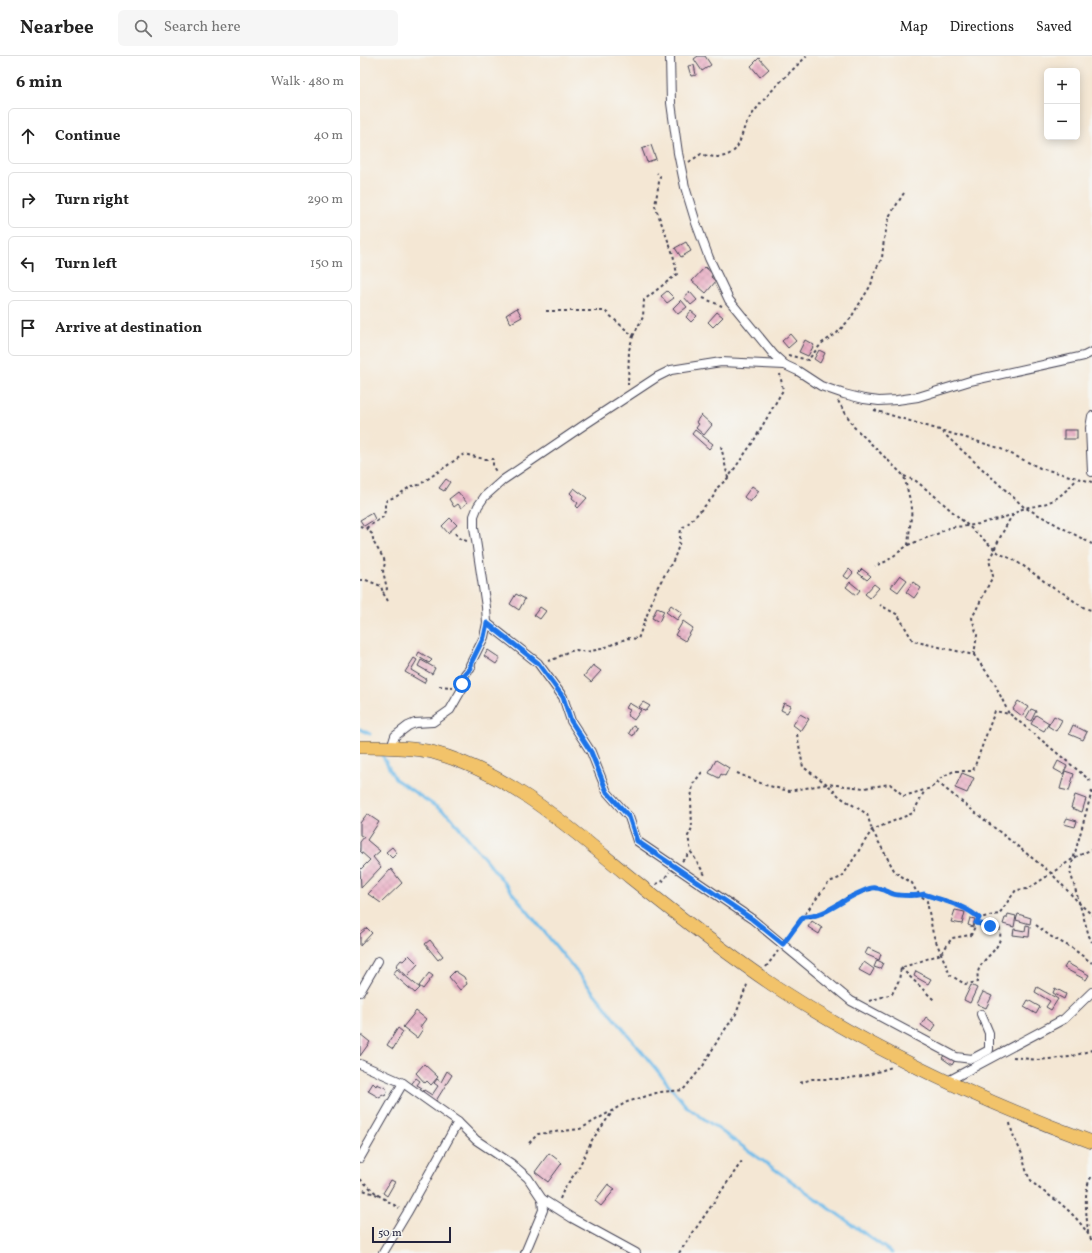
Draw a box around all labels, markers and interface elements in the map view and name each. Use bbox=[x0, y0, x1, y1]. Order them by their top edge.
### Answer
search box bbox=[118, 10, 398, 46]
text: Nearbee bbox=[20, 15, 94, 41]
icon: search bbox=[132, 17, 154, 39]
text: Search here bbox=[164, 17, 241, 38]
text: Map bbox=[900, 18, 928, 37]
text: Directions bbox=[950, 18, 1014, 37]
text: Saved bbox=[1036, 18, 1072, 37]
map controls bbox=[1044, 68, 1080, 140]
button: + bbox=[1044, 68, 1080, 104]
text: 6 min bbox=[16, 71, 62, 94]
text: Walk · 480 m bbox=[271, 73, 344, 91]
button: − bbox=[1044, 104, 1080, 140]
icon: ahead bbox=[17, 125, 39, 147]
text: Continue bbox=[55, 126, 120, 147]
text: 40 m bbox=[314, 127, 343, 145]
icon: right bbox=[17, 189, 39, 211]
text: Turn right bbox=[55, 190, 129, 211]
text: 290 m bbox=[307, 191, 343, 209]
icon: left bbox=[17, 253, 39, 275]
text: Turn left bbox=[55, 254, 117, 275]
text: 150 m bbox=[310, 255, 343, 273]
icon: arrive bbox=[17, 317, 39, 339]
text: Arrive at destination bbox=[55, 318, 202, 339]
route start bbox=[453, 675, 471, 693]
route end bbox=[981, 917, 999, 935]
scale bar bbox=[372, 1225, 451, 1244]
text: 50 m bbox=[378, 1226, 402, 1241]

